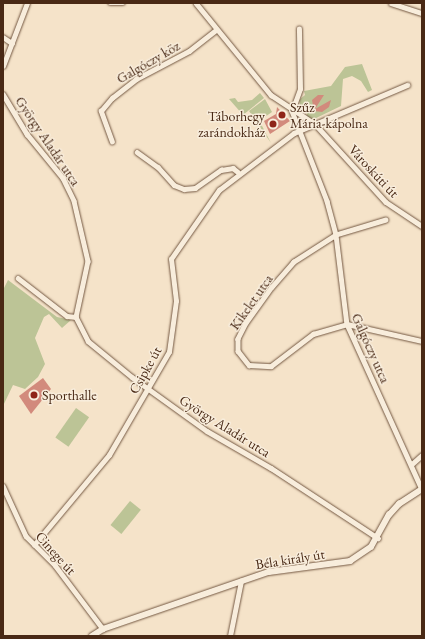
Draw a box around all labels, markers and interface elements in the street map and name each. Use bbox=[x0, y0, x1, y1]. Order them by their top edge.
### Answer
street label: Galgóczy köz bbox=[113, 37, 183, 87]
street label: György Aladár utca bbox=[12, 93, 84, 189]
place label: Szűz Mária-kápolna bbox=[290, 99, 368, 132]
place label: Táborhegy zarándokház bbox=[198, 108, 265, 140]
marker: Szűz Mária-kápolna bbox=[277, 110, 287, 120]
marker: Táborhegy zarándokház bbox=[268, 119, 278, 129]
street label: Városkúti út bbox=[345, 141, 403, 201]
street label: Kikelet utca bbox=[226, 271, 276, 333]
street label: Galgóczy utca bbox=[348, 311, 394, 385]
street label: Csipke út bbox=[125, 343, 165, 397]
place label: Sporthalle bbox=[42, 387, 97, 403]
marker: Sporthalle bbox=[29, 390, 39, 400]
street label: György Aladár utca bbox=[176, 391, 274, 461]
street label: Cinege út bbox=[32, 528, 80, 578]
street label: Béla király út bbox=[254, 545, 326, 573]

